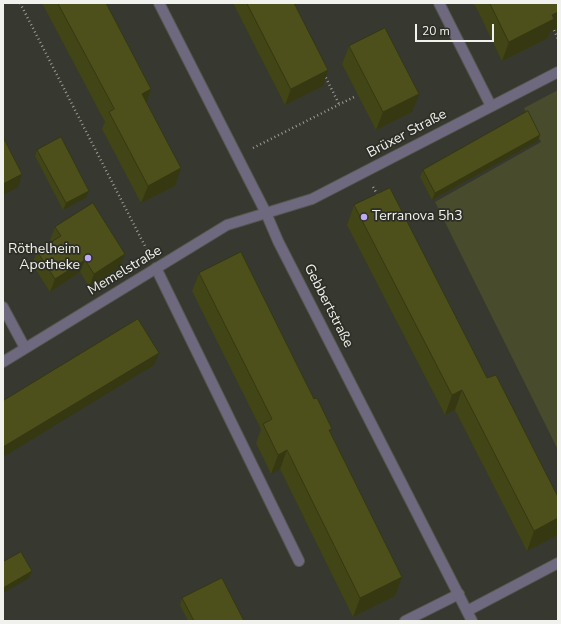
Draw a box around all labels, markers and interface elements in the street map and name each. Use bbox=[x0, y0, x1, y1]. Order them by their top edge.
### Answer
scale bar bbox=[417, 16, 496, 42]
text: 20 m bbox=[422, 23, 450, 39]
street label: Brüxer Straße bbox=[364, 106, 450, 162]
place label: Terranova 5h3 bbox=[372, 209, 463, 225]
marker: Terranova 5h3 bbox=[359, 212, 369, 222]
place label: Röthelheim Apotheke bbox=[8, 242, 80, 274]
street label: Memelstraße bbox=[85, 242, 165, 300]
marker: Röthelheim Apotheke bbox=[83, 253, 93, 263]
street label: Gebbertstraße bbox=[300, 261, 356, 351]

